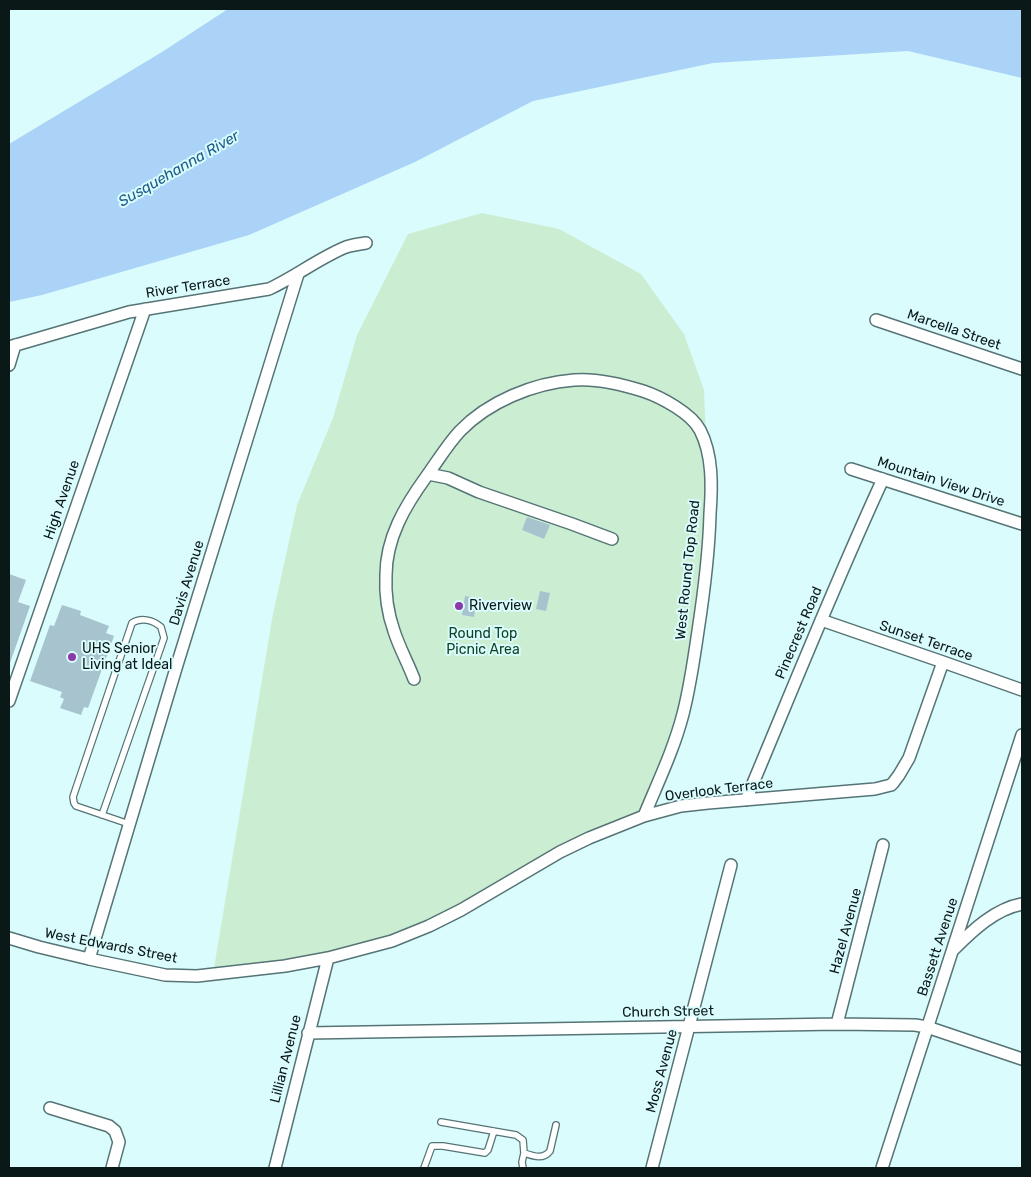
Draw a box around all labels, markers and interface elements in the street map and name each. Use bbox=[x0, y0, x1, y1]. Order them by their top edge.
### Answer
water label: Susquehanna River bbox=[115, 127, 243, 211]
street label: River Terrace bbox=[145, 272, 231, 302]
street label: Marcella Street bbox=[905, 306, 1003, 354]
street label: Mountain View Drive bbox=[875, 453, 1007, 511]
street label: High Avenue bbox=[41, 458, 83, 542]
street label: West Round Top Road bbox=[672, 499, 704, 641]
street label: Davis Avenue bbox=[166, 538, 208, 628]
street label: Pinecrest Road bbox=[772, 584, 826, 682]
place label: Riverview bbox=[469, 598, 532, 614]
marker: Riverview bbox=[453, 600, 465, 612]
street label: Sunset Terrace bbox=[877, 617, 975, 665]
park label: Round Top Picnic Area bbox=[446, 626, 520, 658]
place label: UHS Senior Living at Ideal bbox=[82, 641, 172, 674]
marker: UHS Senior Living at Ideal bbox=[66, 651, 78, 663]
street label: Overlook Terrace bbox=[664, 775, 774, 805]
street label: Hazel Avenue bbox=[826, 886, 866, 976]
street label: Bassett Avenue bbox=[914, 896, 962, 998]
street label: West Edwards Street bbox=[43, 925, 179, 967]
street label: Church Street bbox=[622, 1003, 714, 1021]
street label: Lillian Avenue bbox=[267, 1013, 305, 1105]
street label: Moss Avenue bbox=[643, 1027, 681, 1115]

